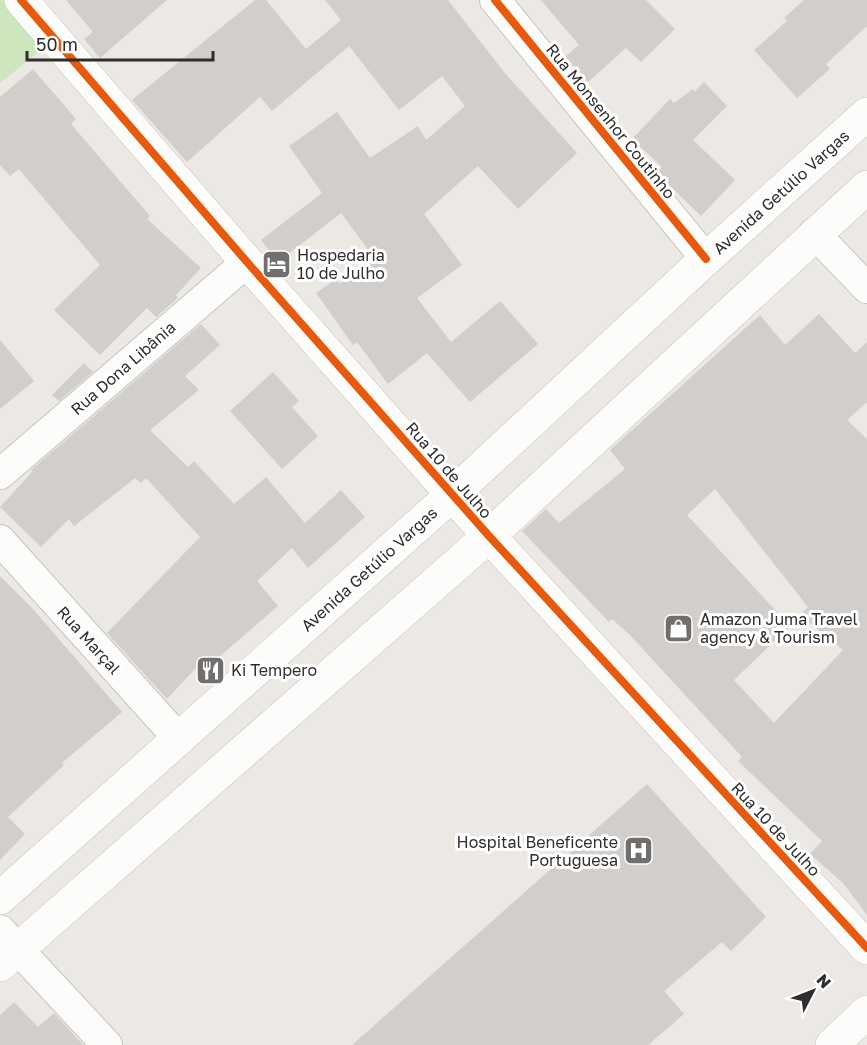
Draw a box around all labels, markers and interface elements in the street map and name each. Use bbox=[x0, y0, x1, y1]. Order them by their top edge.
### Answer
scale bar bbox=[27, 24, 213, 62]
text: 50 m bbox=[36, 33, 78, 55]
street label: Rua Monsenhor Coutinho bbox=[542, 39, 680, 203]
street label: Avenida Getúlio Vargas bbox=[709, 125, 853, 259]
place label: Hospedaria 10 de Julho bbox=[297, 245, 385, 283]
hotel icon: Hospedaria 10 de Julho bbox=[260, 248, 292, 280]
street label: Rua Dona Libânia bbox=[66, 317, 180, 419]
street label: Rua 10 de Julho bbox=[402, 418, 496, 522]
street label: Avenida Getúlio Vargas bbox=[297, 502, 441, 636]
street label: Rua Marçal bbox=[53, 602, 125, 678]
place label: Amazon Juma Travel agency & Tourism bbox=[700, 609, 858, 647]
shop icon: Amazon Juma Travel agency & Tourism bbox=[663, 612, 695, 644]
restaurant icon: Ki Tempero bbox=[194, 654, 226, 686]
place label: Ki Tempero bbox=[231, 660, 317, 680]
street label: Rua 10 de Julho bbox=[727, 778, 825, 880]
place label: Hospital Beneficente Portuguesa bbox=[457, 832, 618, 870]
hospital icon: Hospital Beneficente Portuguesa bbox=[623, 835, 655, 867]
north arrow bbox=[783, 961, 843, 1021]
text: N bbox=[813, 970, 836, 992]

